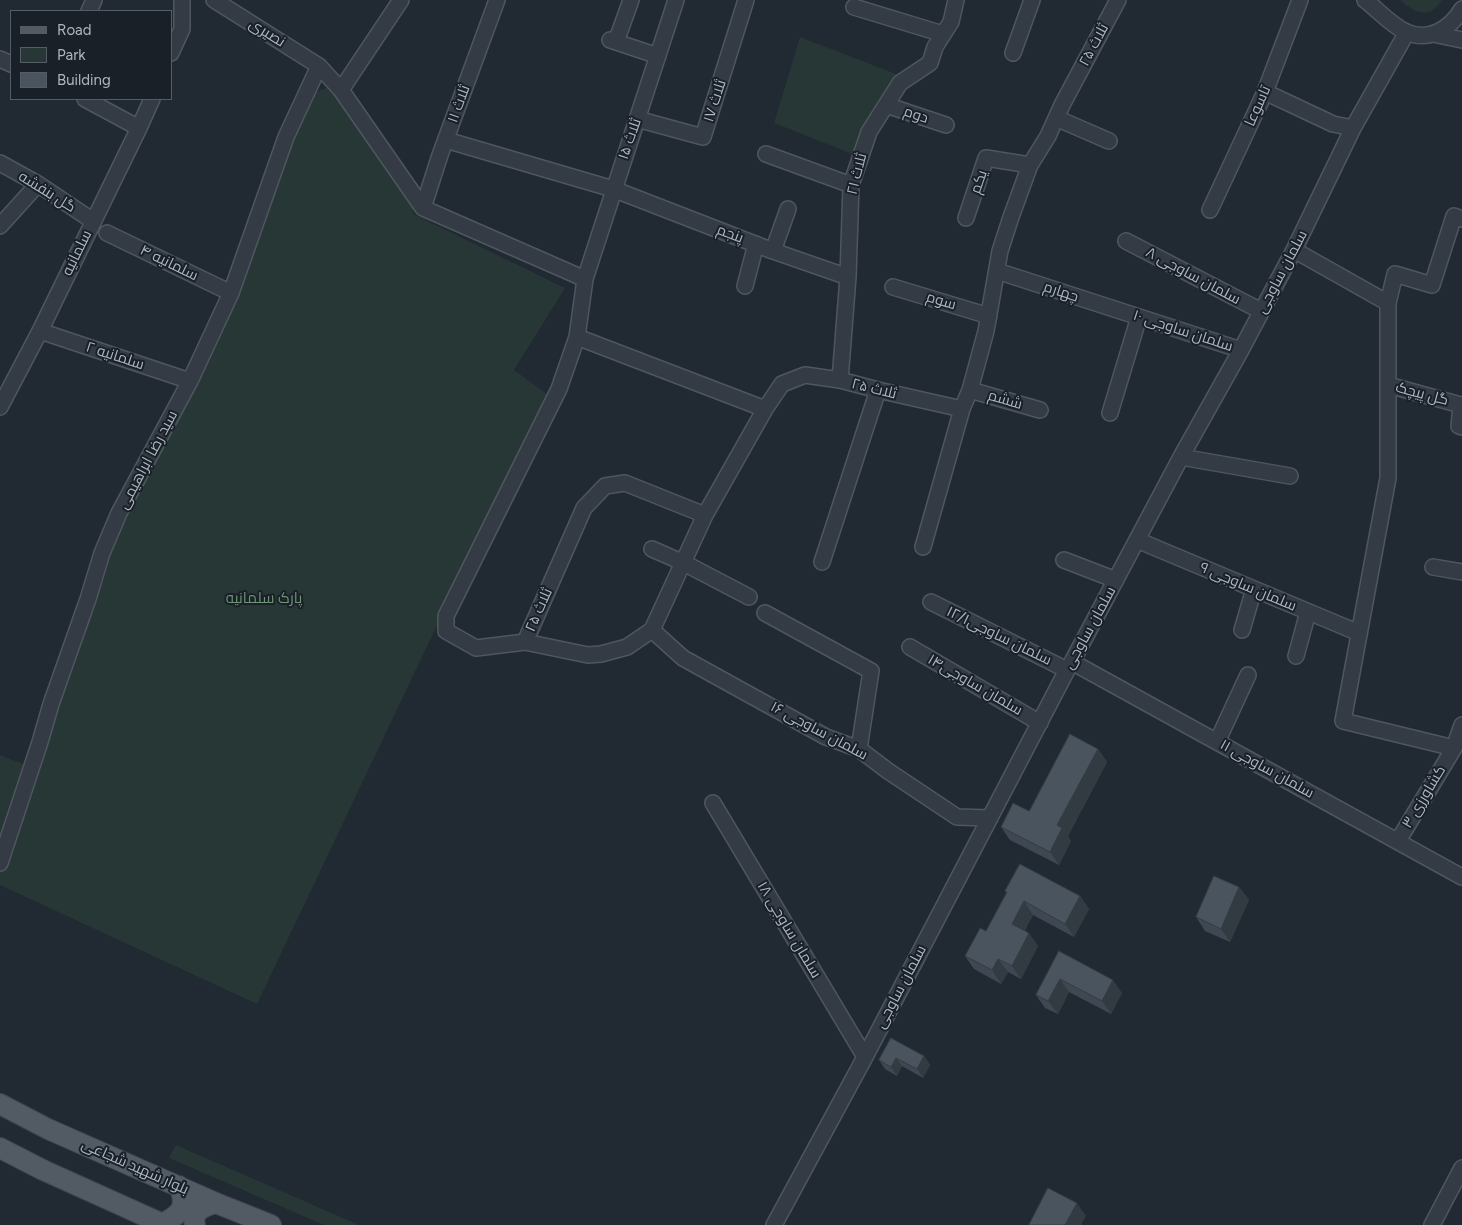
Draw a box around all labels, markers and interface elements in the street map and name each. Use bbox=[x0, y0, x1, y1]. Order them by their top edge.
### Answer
legend bbox=[10, 10, 172, 100]
street label: نصیری bbox=[246, 15, 288, 51]
text: Road bbox=[57, 21, 92, 39]
street label: ثلاث ۲۵ bbox=[1075, 21, 1113, 69]
text: Park bbox=[57, 46, 86, 64]
text: Building bbox=[57, 71, 111, 89]
street label: ثلاث ۱۷ bbox=[700, 77, 730, 125]
street label: ثلاث ۱۱ bbox=[444, 83, 474, 125]
street label: تاسوعا bbox=[1241, 83, 1275, 129]
street label: دوم bbox=[901, 102, 931, 128]
street label: ثلاث ۱۵ bbox=[615, 116, 645, 162]
street label: ثلاث ۲۱ bbox=[843, 151, 871, 197]
street label: گل بنفشه bbox=[15, 167, 79, 217]
street label: یکم bbox=[967, 168, 991, 196]
street label: پنجم bbox=[714, 221, 746, 247]
street label: سلمانیه bbox=[58, 227, 96, 279]
street label: سلمان ساوجی bbox=[1252, 227, 1312, 317]
street label: سلمانیه ۴ bbox=[137, 241, 201, 285]
street label: سلمان ساوجی ۸ bbox=[1142, 243, 1244, 309]
street label: چهارم bbox=[1041, 278, 1081, 306]
street label: سوم bbox=[924, 288, 958, 314]
street label: سلمان ساوجی ۱۰ bbox=[1131, 306, 1235, 356]
street label: سلمانیه ۲ bbox=[84, 338, 146, 374]
street label: ثلاث ۲۵ bbox=[850, 375, 898, 403]
street label: گل پیچک bbox=[1394, 378, 1450, 410]
street label: ششم bbox=[986, 386, 1024, 414]
street label: سید رضا ابراهیمی bbox=[114, 408, 182, 512]
street label: سلمان ساوجی ۹ bbox=[1197, 559, 1299, 615]
street label: سلمان ساوجی bbox=[1060, 583, 1120, 673]
street label: ثلاث ۲۵ bbox=[521, 585, 557, 635]
park label: پارک سلمانیه bbox=[226, 590, 302, 608]
street label: سلمان ساوجی۱۲/۱ bbox=[943, 603, 1055, 669]
street label: سلمان ساوجی۱۴ bbox=[924, 651, 1026, 719]
street label: سلمان ساوجی ۱۶ bbox=[767, 698, 871, 764]
street label: سلمان ساوجی ۱۱ bbox=[1217, 736, 1317, 802]
street label: کشاورزی ۳ bbox=[1398, 762, 1450, 832]
street label: سلمان ساوجی ۱۸ bbox=[753, 878, 825, 982]
street label: سلمان ساوجی bbox=[871, 942, 931, 1032]
street label: بلوار شهید شجاعی bbox=[79, 1135, 191, 1199]

